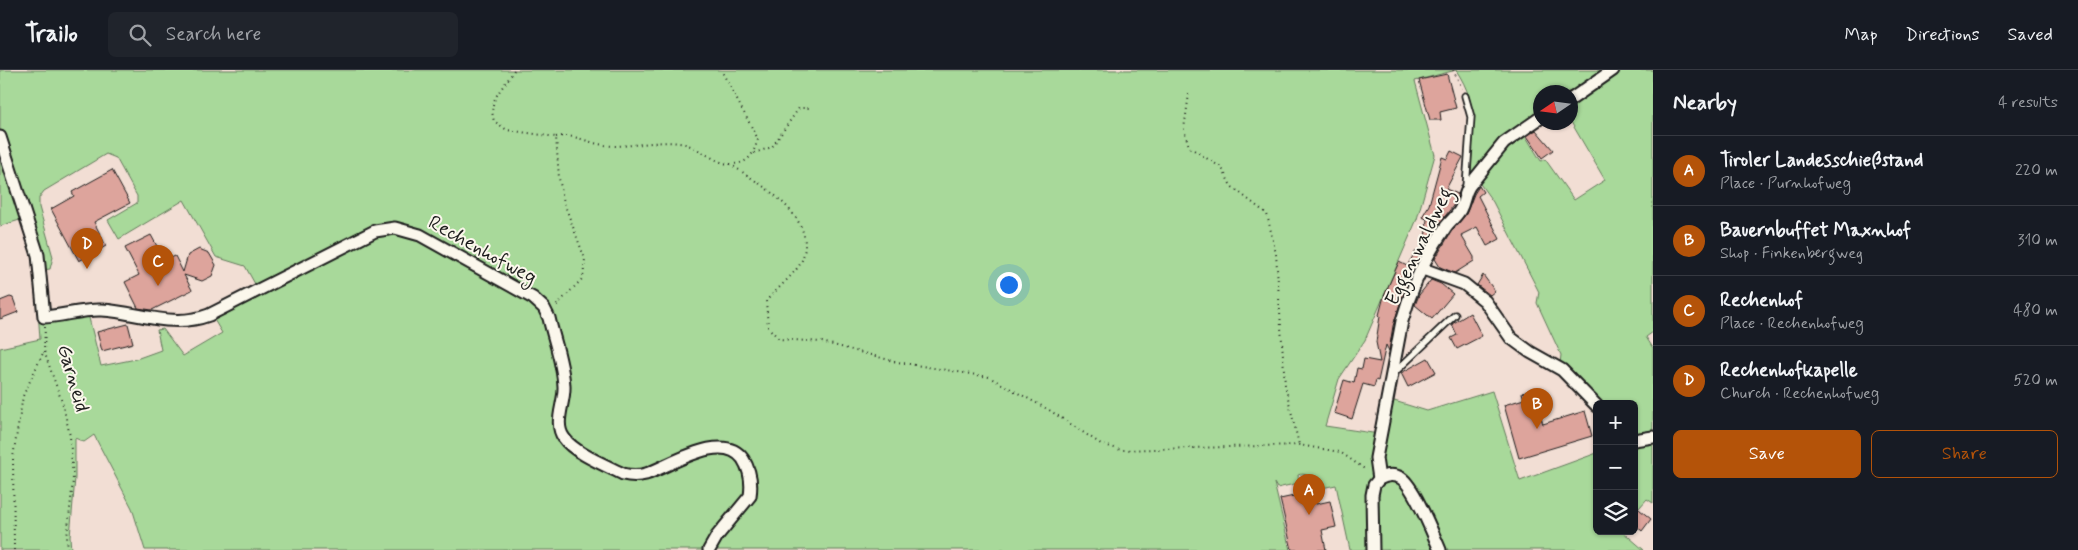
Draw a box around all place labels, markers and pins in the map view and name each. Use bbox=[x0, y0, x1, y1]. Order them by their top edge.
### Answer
pin: D bbox=[71, 228, 103, 269]
pin: C bbox=[142, 245, 174, 286]
pin: B bbox=[1521, 388, 1553, 429]
pin: A bbox=[1293, 474, 1325, 515]

